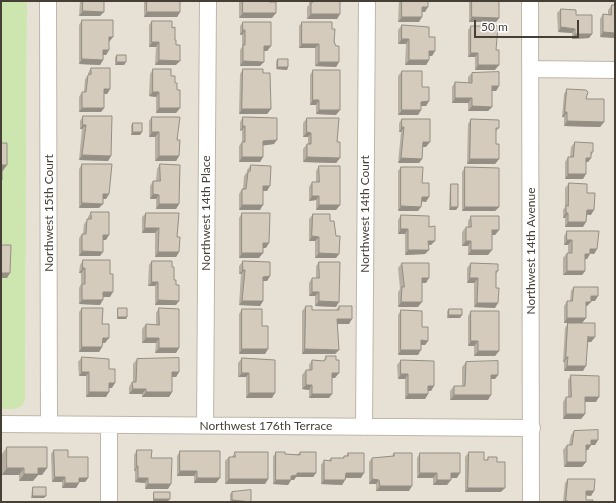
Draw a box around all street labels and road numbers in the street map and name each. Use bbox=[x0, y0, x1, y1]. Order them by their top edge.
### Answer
street label: Northwest 15th Court bbox=[42, 154, 56, 272]
street label: Northwest 14th Place bbox=[199, 155, 213, 271]
street label: Northwest 14th Court bbox=[358, 155, 372, 273]
street label: Northwest 14th Avenue bbox=[524, 187, 538, 315]
street label: Northwest 176th Terrace bbox=[200, 419, 332, 433]

